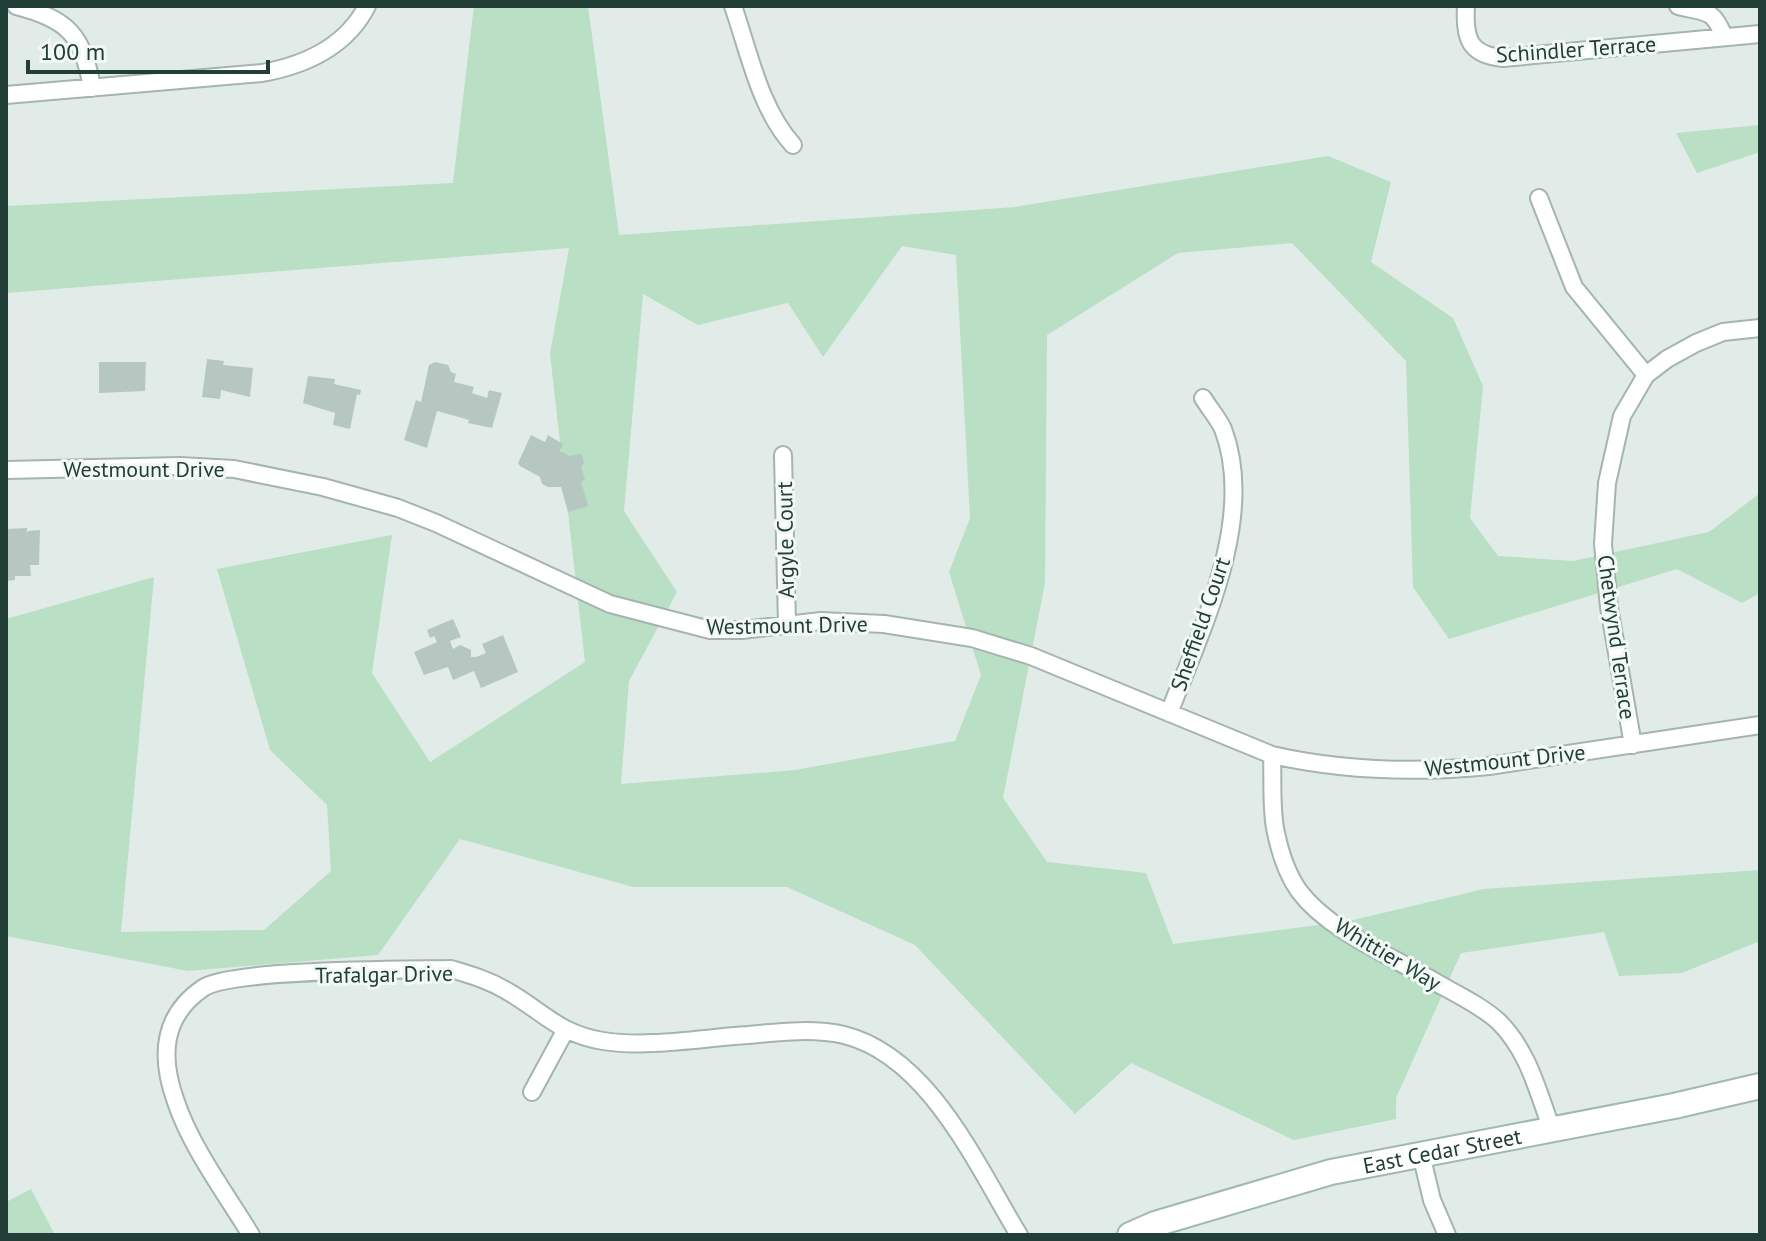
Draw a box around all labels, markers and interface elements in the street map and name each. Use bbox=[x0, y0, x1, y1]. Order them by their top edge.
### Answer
scale bar bbox=[28, 24, 268, 74]
street label: Schindler Terrace bbox=[1495, 29, 1657, 69]
text: 100 m bbox=[40, 36, 105, 67]
street label: Westmount Drive bbox=[63, 455, 225, 483]
street label: Argyle Court bbox=[770, 481, 800, 599]
street label: Sheffield Court bbox=[1164, 553, 1236, 695]
street label: Chetwynd Terrace bbox=[1592, 553, 1642, 721]
street label: Westmount Drive bbox=[706, 610, 868, 640]
street label: Westmount Drive bbox=[1423, 738, 1587, 782]
street label: Whittier Way bbox=[1330, 911, 1447, 997]
street label: Trafalgar Drive bbox=[315, 959, 453, 989]
street label: East Cedar Street bbox=[1361, 1122, 1524, 1180]

